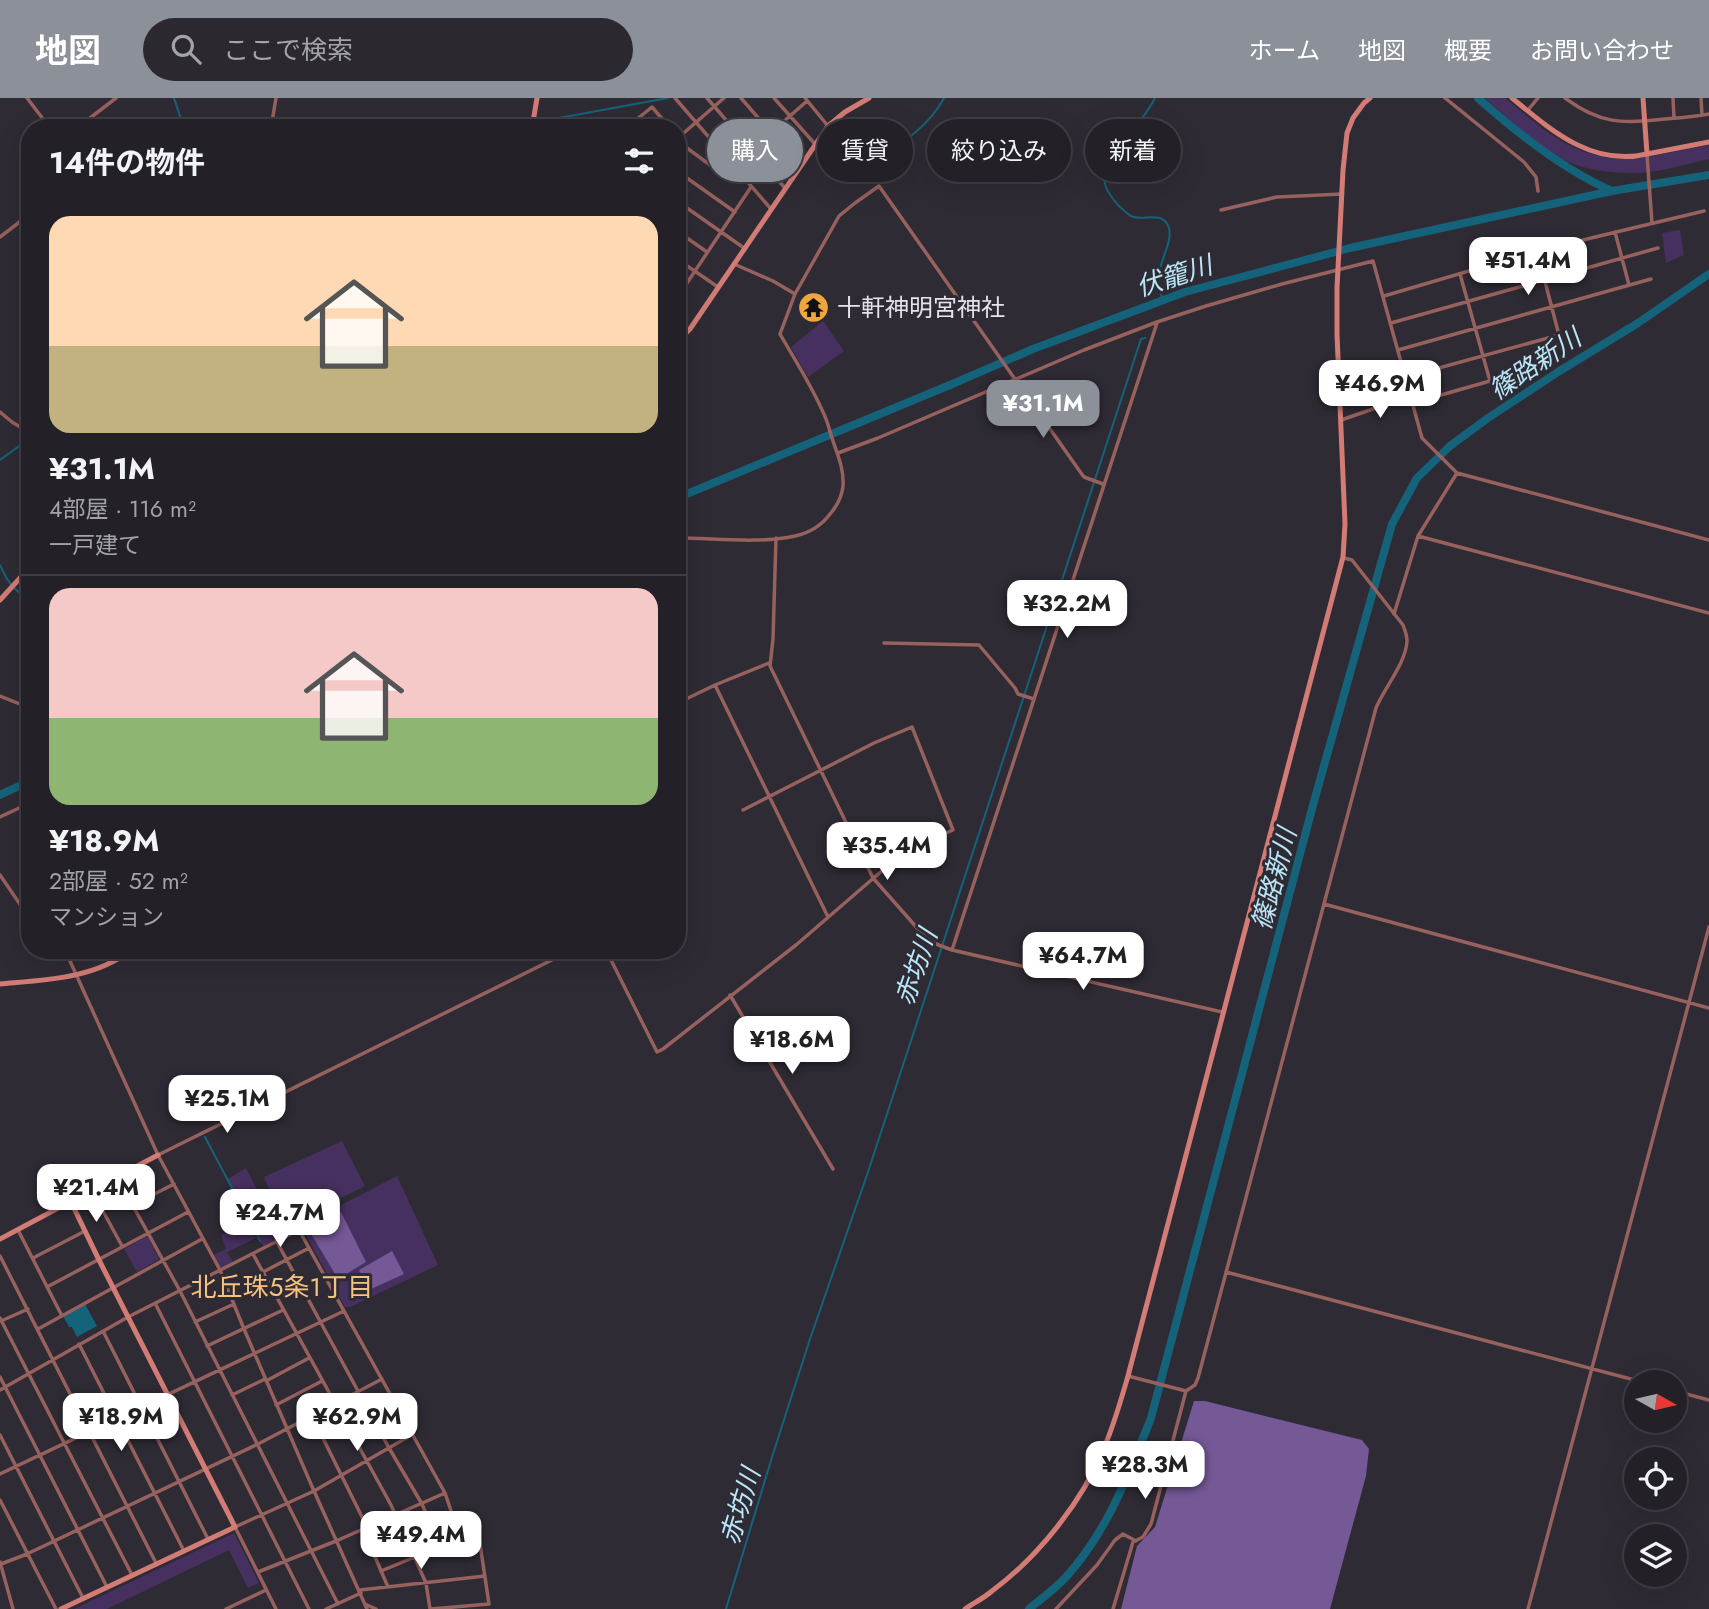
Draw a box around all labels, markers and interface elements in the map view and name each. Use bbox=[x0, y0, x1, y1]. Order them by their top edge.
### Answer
search box bbox=[143, 18, 633, 81]
text: 地図 bbox=[35, 27, 101, 74]
icon: search bbox=[167, 30, 205, 68]
text: ここで検索 bbox=[223, 31, 353, 69]
text: ホーム bbox=[1249, 33, 1320, 68]
text: 地図 bbox=[1358, 33, 1406, 68]
text: 概要 bbox=[1444, 33, 1492, 68]
text: お問い合わせ bbox=[1530, 33, 1674, 68]
chip: 購入 bbox=[707, 119, 803, 182]
chip: 賃貸 bbox=[817, 119, 913, 182]
chip: 絞り込み bbox=[927, 119, 1071, 182]
chip: 新着 bbox=[1085, 119, 1181, 182]
text: 14件の物件 bbox=[49, 141, 205, 184]
icon: filters bbox=[620, 142, 658, 180]
pin: ¥51.4M bbox=[1471, 238, 1585, 297]
text: ¥51.4M bbox=[1485, 243, 1571, 277]
water label: 伏籠川 bbox=[1131, 245, 1220, 306]
icon: home bbox=[291, 261, 417, 387]
temple icon: 十軒神明宮神社 bbox=[797, 290, 831, 324]
place label: 十軒神明宮神社 bbox=[837, 290, 1005, 325]
water label: 篠路新川 bbox=[1481, 317, 1591, 409]
pin: ¥46.9M bbox=[1323, 360, 1437, 420]
text: ¥46.9M bbox=[1335, 366, 1425, 400]
pin: ¥31.1M bbox=[986, 380, 1100, 440]
text: ¥31.1M bbox=[1003, 386, 1083, 420]
text: ¥31.1M bbox=[49, 447, 155, 490]
text: 4部屋 · 116 m² bbox=[49, 492, 196, 526]
text: 一戸建て bbox=[49, 528, 141, 562]
pin: ¥32.2M bbox=[1010, 580, 1124, 640]
text: ¥32.2M bbox=[1023, 586, 1111, 620]
icon: home bbox=[291, 633, 417, 759]
text: ¥18.9M bbox=[49, 819, 159, 862]
water label: 篠路新川 bbox=[1242, 821, 1307, 934]
pin: ¥35.4M bbox=[830, 822, 944, 882]
text: ¥35.4M bbox=[843, 828, 931, 862]
text: 2部屋 · 52 m² bbox=[49, 864, 188, 898]
text: マンション bbox=[49, 900, 164, 934]
water label: 赤坊川 bbox=[885, 921, 948, 1010]
pin: ¥64.7M bbox=[1026, 932, 1140, 992]
text: ¥64.7M bbox=[1039, 938, 1127, 972]
pin: ¥18.6M bbox=[735, 1016, 849, 1076]
text: ¥18.6M bbox=[750, 1022, 834, 1056]
pin: ¥25.1M bbox=[170, 1076, 284, 1135]
text: ¥25.1M bbox=[185, 1081, 269, 1115]
pin: ¥21.4M bbox=[39, 1164, 153, 1224]
text: ¥21.4M bbox=[53, 1170, 139, 1204]
pin: ¥24.7M bbox=[223, 1190, 337, 1249]
text: ¥24.7M bbox=[236, 1195, 324, 1229]
district label: 北丘珠5条1丁目 bbox=[191, 1268, 373, 1306]
north arrow bbox=[1624, 1370, 1687, 1433]
map controls bbox=[1624, 1370, 1687, 1587]
pin: ¥18.9M bbox=[64, 1394, 178, 1453]
pin: ¥62.9M bbox=[300, 1394, 414, 1453]
text: ¥18.9M bbox=[79, 1399, 163, 1433]
text: ¥62.9M bbox=[312, 1399, 402, 1433]
pin: ¥28.3M bbox=[1088, 1442, 1202, 1501]
text: ¥28.3M bbox=[1102, 1447, 1188, 1481]
button: locate bbox=[1624, 1447, 1687, 1510]
water label: 赤坊川 bbox=[710, 1460, 770, 1549]
pin: ¥49.4M bbox=[364, 1512, 478, 1571]
text: ¥49.4M bbox=[376, 1517, 466, 1551]
button: layers bbox=[1624, 1524, 1687, 1587]

